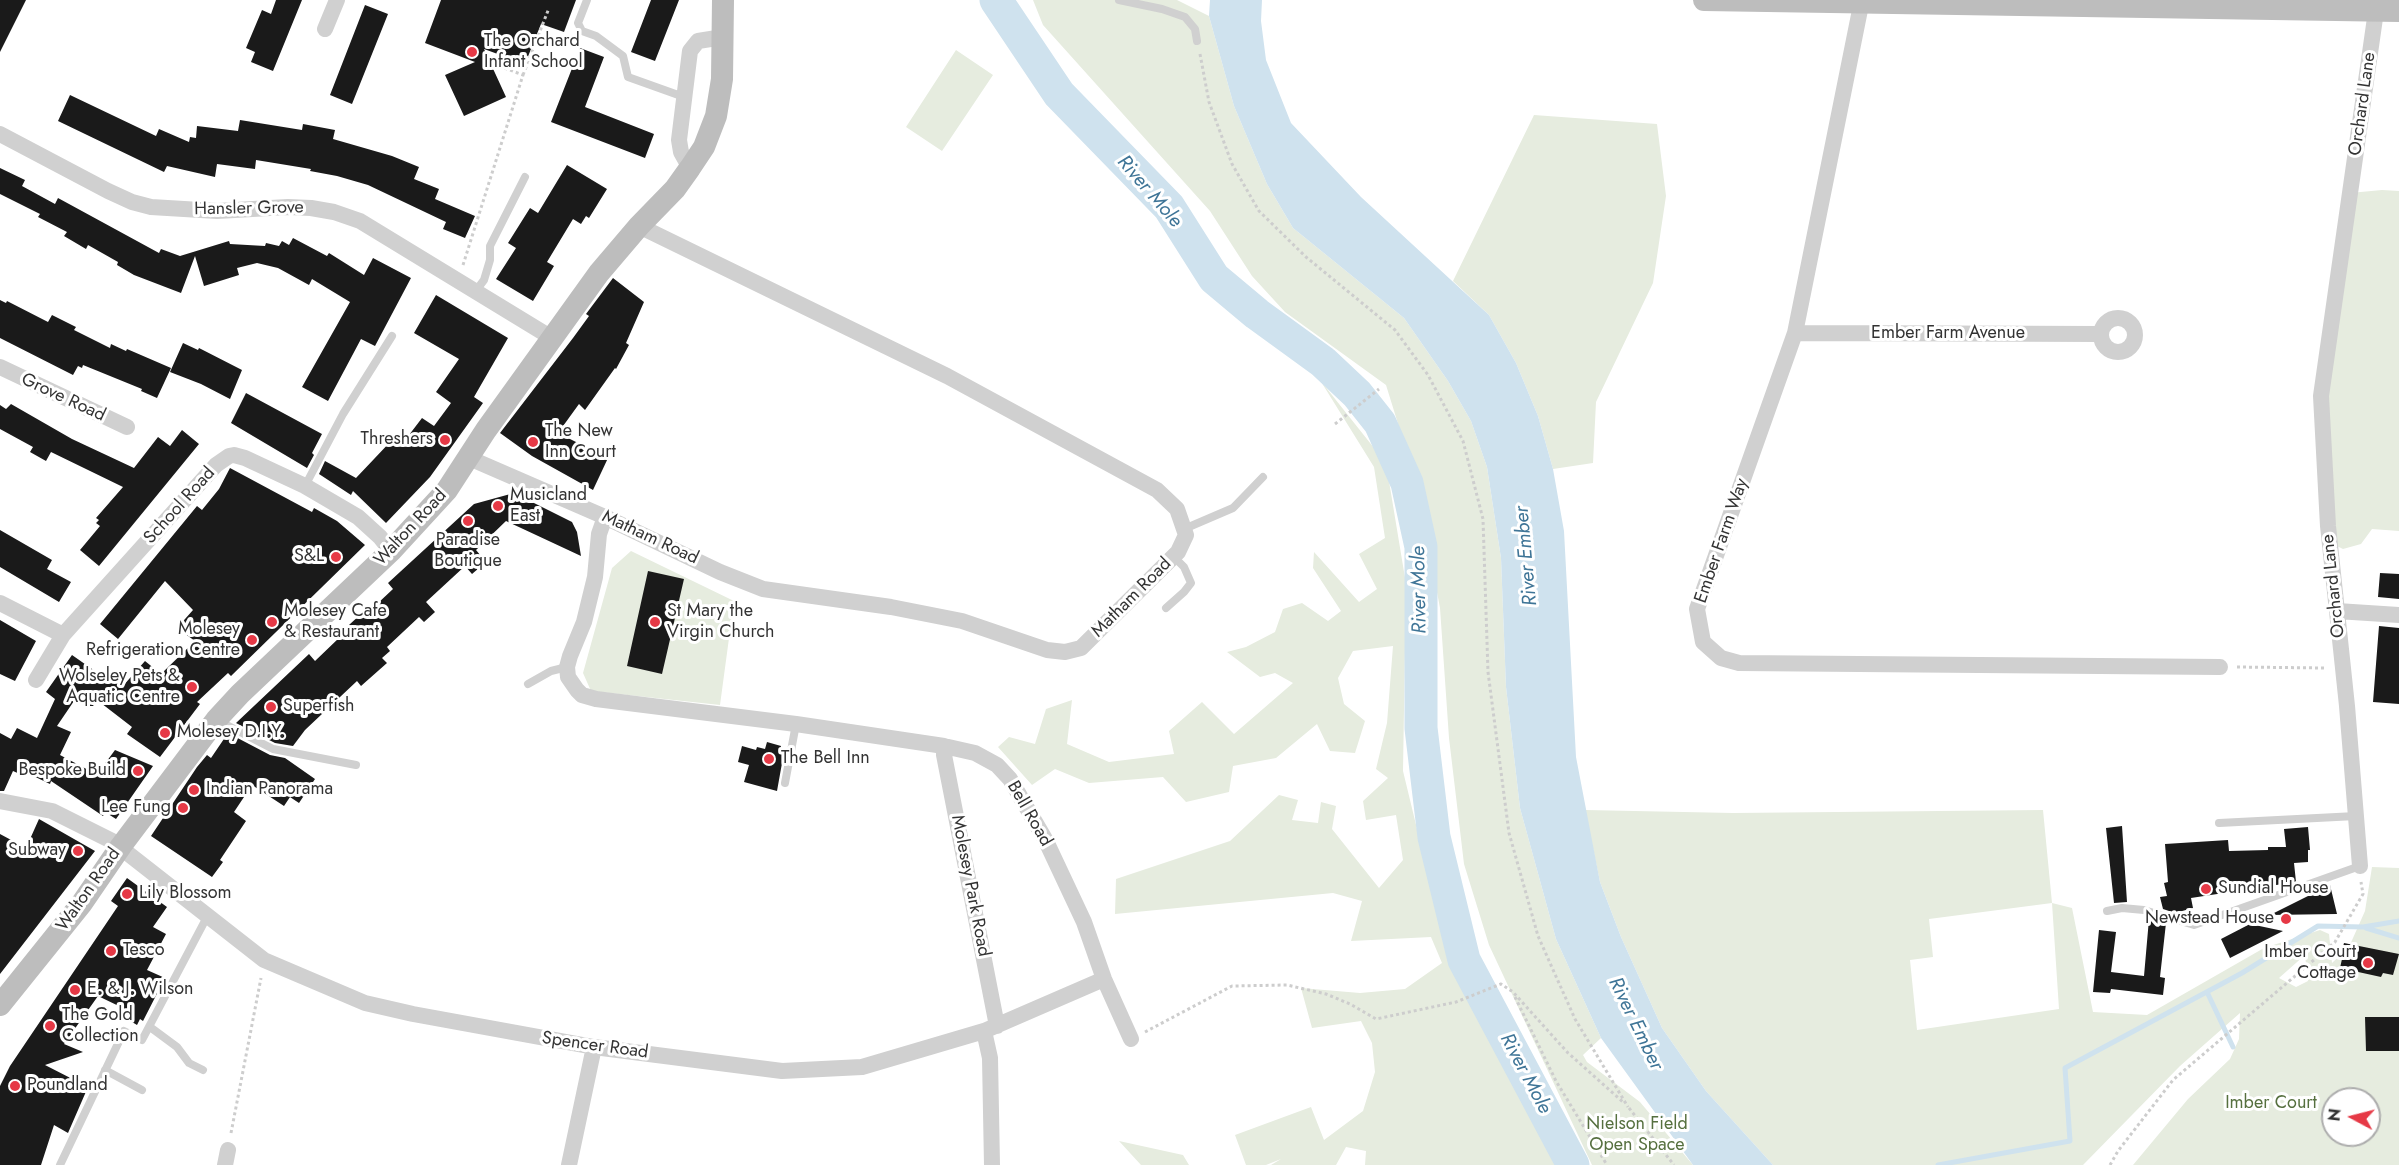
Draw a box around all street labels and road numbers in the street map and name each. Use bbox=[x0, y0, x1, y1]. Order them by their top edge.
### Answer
street label: Orchard Lane bbox=[2345, 51, 2381, 157]
street label: Hansler Grove bbox=[194, 197, 304, 221]
street label: Ember Farm Avenue bbox=[1871, 323, 2025, 345]
street label: Grove Road bbox=[17, 369, 109, 427]
street label: School Road bbox=[140, 463, 220, 549]
street label: Ember Farm Way bbox=[1691, 476, 1753, 606]
street label: Walton Road bbox=[370, 485, 452, 571]
street label: Matham Road bbox=[598, 506, 702, 570]
street label: Orchard Lane bbox=[2318, 533, 2350, 639]
street label: Matham Road bbox=[1088, 554, 1176, 642]
street label: Bell Road bbox=[1002, 778, 1056, 850]
street label: Molesey Park Road bbox=[946, 813, 994, 959]
street label: Walton Road bbox=[52, 844, 126, 936]
street label: Spencer Road bbox=[540, 1028, 650, 1064]

